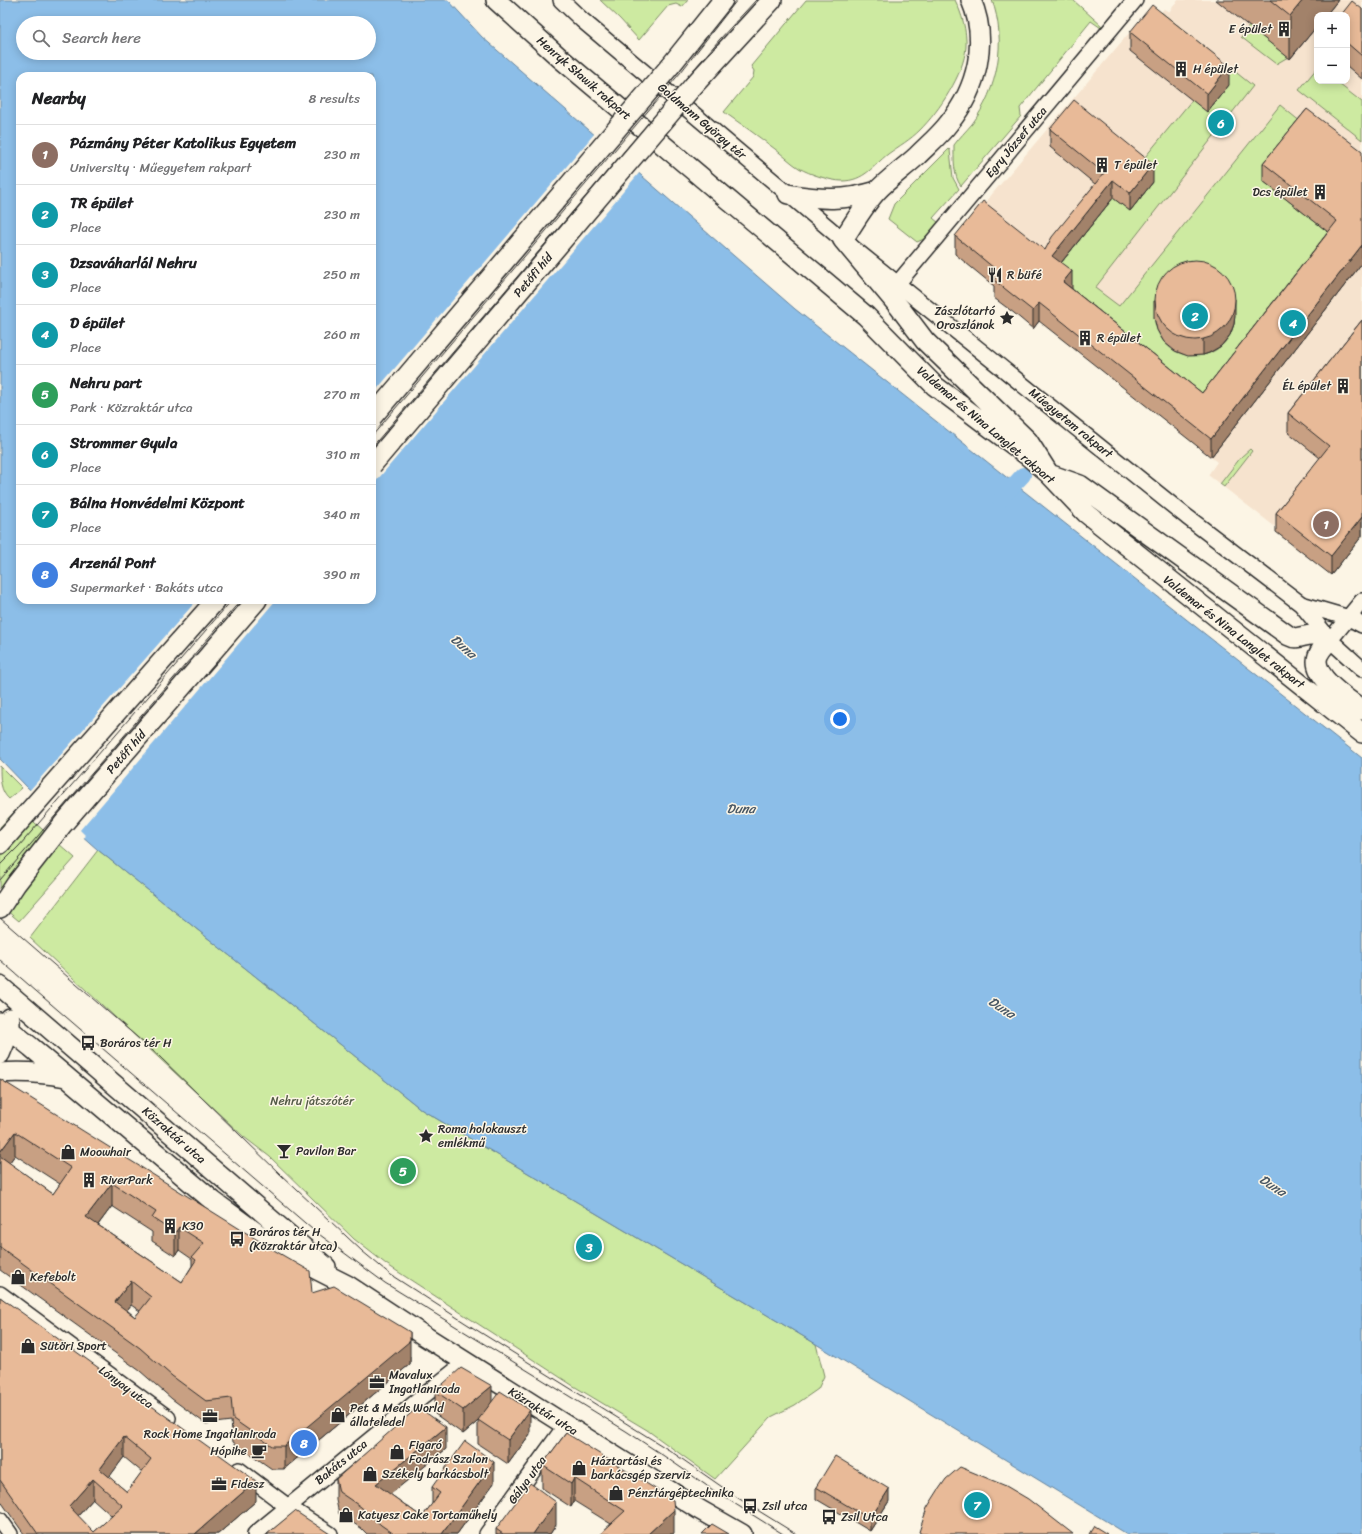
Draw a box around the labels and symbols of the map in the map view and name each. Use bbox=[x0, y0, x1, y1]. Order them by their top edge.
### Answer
place label: E épület bbox=[1229, 18, 1273, 40]
building icon: E épület bbox=[1275, 20, 1293, 38]
street label: Henryk Sławik rakpart bbox=[531, 30, 637, 126]
place label: H épület bbox=[1193, 58, 1239, 80]
building icon: H épület bbox=[1172, 60, 1190, 78]
street label: Goldmann György tér bbox=[652, 77, 752, 166]
street label: Egry József utca bbox=[979, 101, 1053, 183]
pin: 6 bbox=[1208, 108, 1234, 138]
place label: T épület bbox=[1114, 154, 1158, 176]
building icon: T épület bbox=[1093, 156, 1111, 174]
place label: Dcs épület bbox=[1252, 181, 1308, 203]
building icon: Dcs épület bbox=[1311, 183, 1329, 201]
street label: Petőfi híd bbox=[508, 247, 559, 302]
place label: R büfé bbox=[1007, 264, 1042, 286]
restaurant icon: R büfé bbox=[986, 266, 1004, 284]
place label: Zászlótartó Oroszlánok bbox=[935, 300, 996, 336]
pin: 2 bbox=[1182, 301, 1208, 331]
pin: 4 bbox=[1280, 308, 1306, 338]
place icon: Zászlótartó Oroszlánok bbox=[998, 309, 1016, 327]
place label: R épület bbox=[1097, 327, 1142, 349]
building icon: R épület bbox=[1076, 329, 1094, 347]
street label: Valdemar és Nina Langlet rakpart bbox=[912, 360, 1061, 490]
place label: ÉL épület bbox=[1282, 375, 1332, 397]
building icon: ÉL épület bbox=[1334, 377, 1352, 395]
street label: Műegyetem rakpart bbox=[1024, 382, 1119, 465]
pin: 1 bbox=[1313, 509, 1339, 539]
street label: Valdemar és Nina Langlet rakpart bbox=[1158, 569, 1311, 695]
water label: Duna bbox=[445, 628, 483, 665]
your location bbox=[830, 709, 850, 729]
street label: Petőfi híd bbox=[100, 724, 152, 779]
water label: Duna bbox=[727, 797, 757, 820]
water label: Duna bbox=[984, 990, 1021, 1026]
place label: Boráros tér H bbox=[100, 1032, 172, 1054]
bus stop icon: Boráros tér H bbox=[79, 1034, 97, 1052]
park label: Nehru játszótér bbox=[270, 1090, 355, 1112]
street label: Közraktár utca bbox=[137, 1101, 211, 1169]
place label: Roma holokauszt emlékmű bbox=[438, 1118, 527, 1154]
place icon: Roma holokauszt emlékmű bbox=[417, 1127, 435, 1145]
place label: Pavilon Bar bbox=[296, 1140, 357, 1162]
place label: Moowhair bbox=[80, 1141, 132, 1163]
bar icon: Pavilon Bar bbox=[275, 1142, 293, 1160]
shop icon: Moowhair bbox=[59, 1143, 77, 1161]
pin: 5 bbox=[390, 1156, 416, 1186]
water label: Duna bbox=[1255, 1168, 1292, 1204]
place label: RiverPark bbox=[101, 1169, 153, 1191]
building icon: RiverPark bbox=[80, 1171, 98, 1189]
place label: K30 bbox=[182, 1215, 204, 1237]
building icon: K30 bbox=[161, 1217, 179, 1235]
place label: Boráros tér H (Közraktár utca) bbox=[249, 1221, 337, 1257]
bus stop icon: Boráros tér H (Közraktár utca) bbox=[228, 1230, 246, 1248]
pin: 3 bbox=[576, 1232, 602, 1262]
place label: Kefebolt bbox=[30, 1266, 76, 1288]
shop icon: Kefebolt bbox=[9, 1268, 27, 1286]
place label: Sütöri Sport bbox=[40, 1335, 107, 1357]
shop icon: Sütöri Sport bbox=[19, 1337, 37, 1355]
street label: Lónyay utca bbox=[94, 1359, 158, 1415]
place label: Mavalux Ingatlaniroda bbox=[388, 1364, 461, 1400]
office icon: Mavalux Ingatlaniroda bbox=[368, 1373, 386, 1391]
street label: Közraktár utca bbox=[504, 1381, 582, 1441]
place label: Pet & Meds World állateledel bbox=[350, 1397, 444, 1433]
shop icon: Pet & Meds World állateledel bbox=[329, 1406, 347, 1424]
office icon: Rock Home Ingatlaniroda bbox=[201, 1407, 219, 1425]
place label: Rock Home Ingatlaniroda bbox=[144, 1423, 277, 1445]
pin: 8 bbox=[291, 1428, 317, 1458]
street label: Bakáts utca bbox=[310, 1434, 372, 1490]
place label: Figaró Fodrász Szalon bbox=[409, 1434, 488, 1470]
place label: Hópihe bbox=[210, 1440, 247, 1462]
cafe icon: Hópihe bbox=[250, 1442, 268, 1460]
shop icon: Figaró Fodrász Szalon bbox=[388, 1443, 406, 1461]
place label: Háztartási és barkácsgép szerviz bbox=[591, 1450, 691, 1486]
street label: Gálya utca bbox=[502, 1451, 552, 1509]
shop icon: Háztartási és barkácsgép szerviz bbox=[570, 1459, 588, 1477]
place label: Székely barkácsbolt bbox=[382, 1463, 489, 1485]
shop icon: Székely barkácsbolt bbox=[361, 1465, 379, 1483]
place label: Fidesz bbox=[231, 1473, 265, 1495]
office icon: Fidesz bbox=[210, 1475, 228, 1493]
place label: Pénztárgéptechnika bbox=[628, 1482, 734, 1504]
shop icon: Pénztárgéptechnika bbox=[607, 1484, 625, 1502]
pin: 7 bbox=[964, 1490, 990, 1520]
place label: Zsil utca bbox=[762, 1495, 807, 1517]
bus stop icon: Zsil utca bbox=[741, 1497, 759, 1515]
place label: Katyesz Cake Tortaműhely bbox=[358, 1504, 498, 1526]
shop icon: Katyesz Cake Tortaműhely bbox=[337, 1506, 355, 1524]
place label: Zsil Utca bbox=[841, 1506, 889, 1528]
bus stop icon: Zsil Utca bbox=[820, 1508, 838, 1526]

